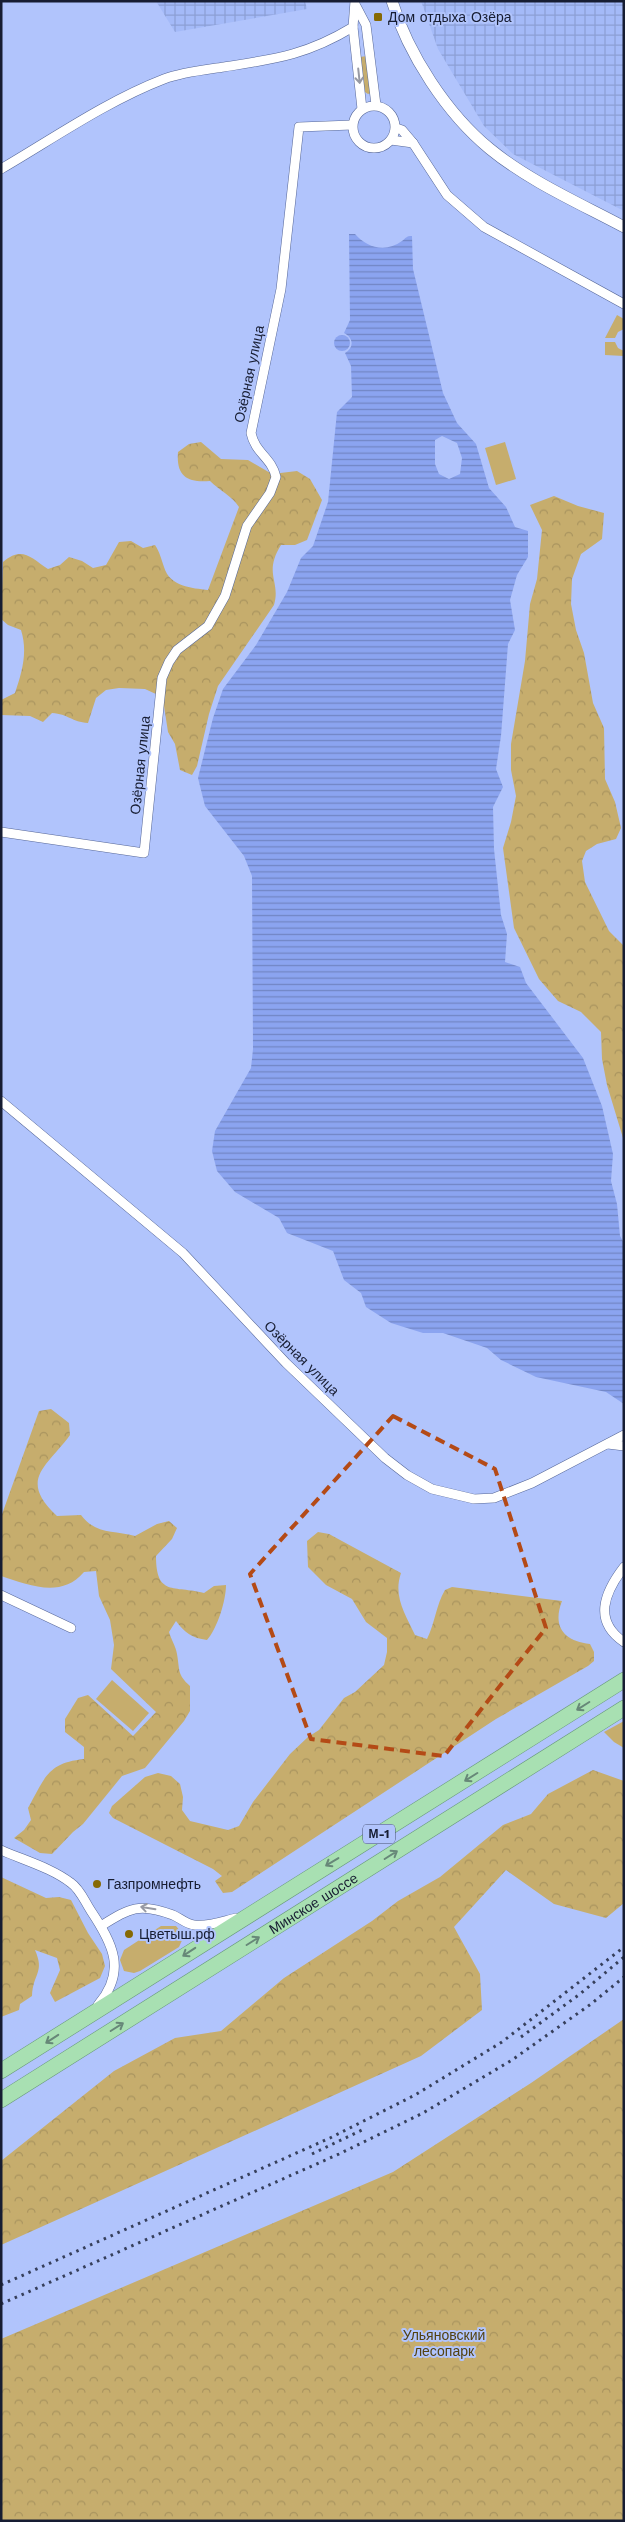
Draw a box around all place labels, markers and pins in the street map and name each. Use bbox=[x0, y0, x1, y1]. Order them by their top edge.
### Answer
place label: Дом отдыха Озёра bbox=[388, 9, 512, 25]
marker: Дом отдыха Озёра bbox=[372, 11, 384, 23]
place label: Газпромнефть bbox=[107, 1876, 201, 1892]
marker: Газпромнефть bbox=[91, 1878, 103, 1890]
place label: Цветыш.рф bbox=[139, 1926, 215, 1942]
marker: Цветыш.рф bbox=[123, 1928, 135, 1940]

